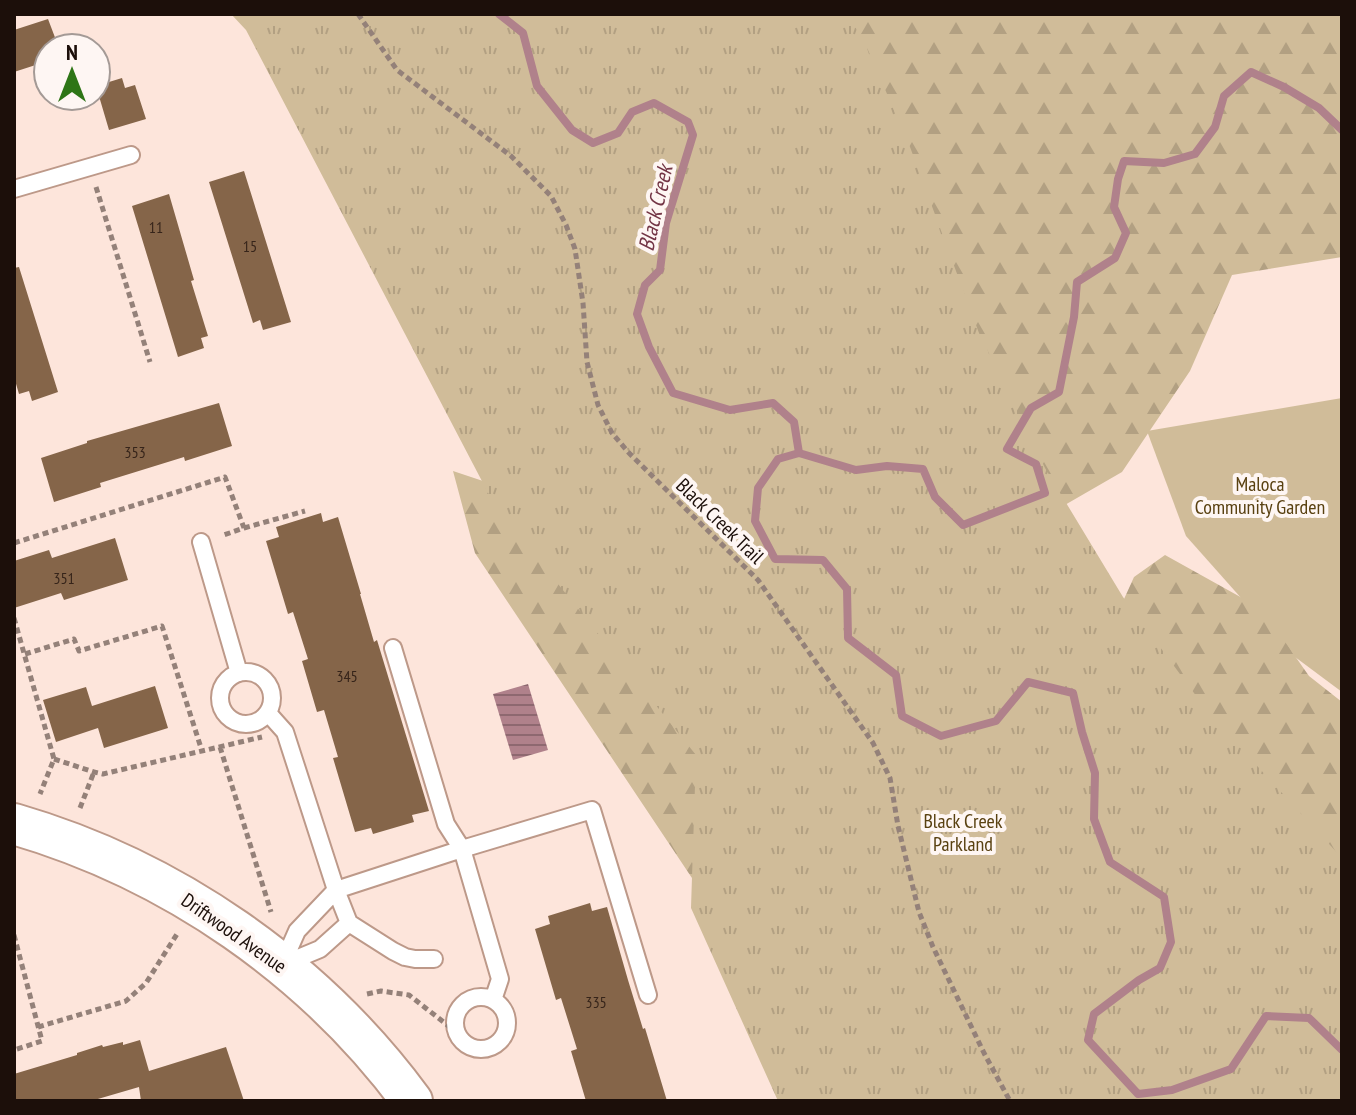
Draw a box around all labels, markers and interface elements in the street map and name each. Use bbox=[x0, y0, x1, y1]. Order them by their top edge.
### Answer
north arrow bbox=[32, 32, 112, 112]
text: N bbox=[66, 38, 78, 66]
water label: Black Creek bbox=[632, 160, 679, 254]
house number: 11 bbox=[149, 217, 163, 237]
house number: 15 bbox=[243, 236, 257, 256]
house number: 353 bbox=[124, 442, 146, 462]
park label: Maloca Community Garden bbox=[1195, 471, 1325, 520]
street label: Black Creek Trail bbox=[671, 473, 770, 570]
house number: 351 bbox=[53, 568, 75, 588]
house number: 345 bbox=[336, 666, 358, 686]
park label: Black Creek Parkland bbox=[923, 808, 1003, 857]
street label: Driftwood Avenue bbox=[176, 887, 292, 979]
house number: 335 bbox=[585, 992, 607, 1012]

